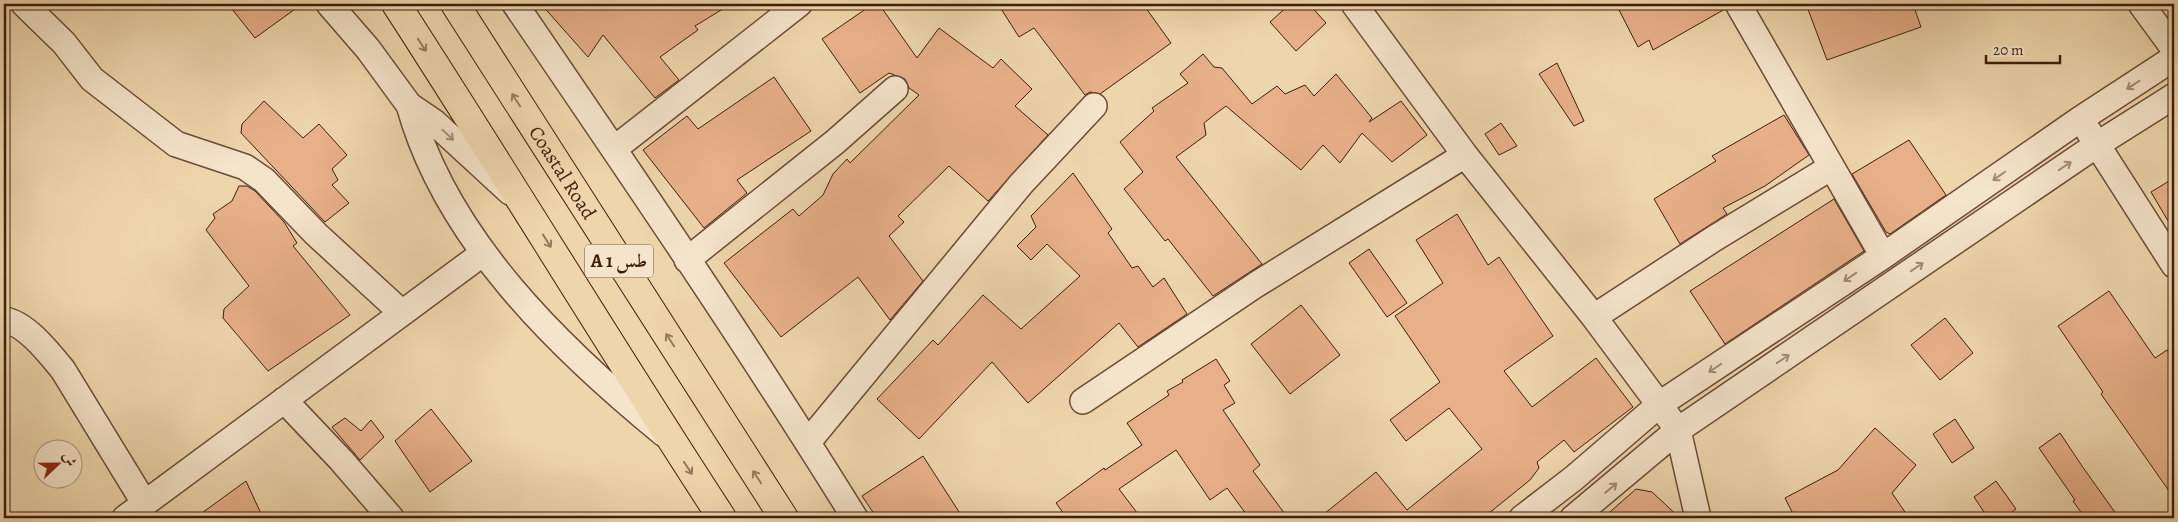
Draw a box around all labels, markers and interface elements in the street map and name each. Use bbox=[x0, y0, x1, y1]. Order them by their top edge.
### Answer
scale bar bbox=[1986, 32, 2059, 64]
one-way arrow bbox=[417, 37, 427, 51]
text: 20 m bbox=[1993, 40, 2024, 60]
one-way arrow bbox=[2127, 80, 2141, 90]
one-way arrow bbox=[511, 93, 522, 107]
street label: Coastal Road bbox=[523, 121, 603, 225]
one-way arrow bbox=[441, 129, 454, 141]
one-way arrow bbox=[2058, 161, 2072, 171]
one-way arrow bbox=[1992, 171, 2006, 181]
one-way arrow bbox=[543, 233, 553, 247]
road number: A 1 طس bbox=[585, 245, 653, 278]
one-way arrow bbox=[1910, 262, 1924, 272]
one-way arrow bbox=[1843, 272, 1857, 283]
one-way arrow bbox=[665, 334, 675, 348]
one-way arrow bbox=[1775, 354, 1789, 364]
one-way arrow bbox=[1708, 362, 1722, 373]
north arrow bbox=[32, 440, 82, 490]
text: ش bbox=[58, 449, 81, 469]
one-way arrow bbox=[684, 460, 694, 474]
one-way arrow bbox=[752, 471, 762, 485]
one-way arrow bbox=[1604, 482, 1617, 493]

